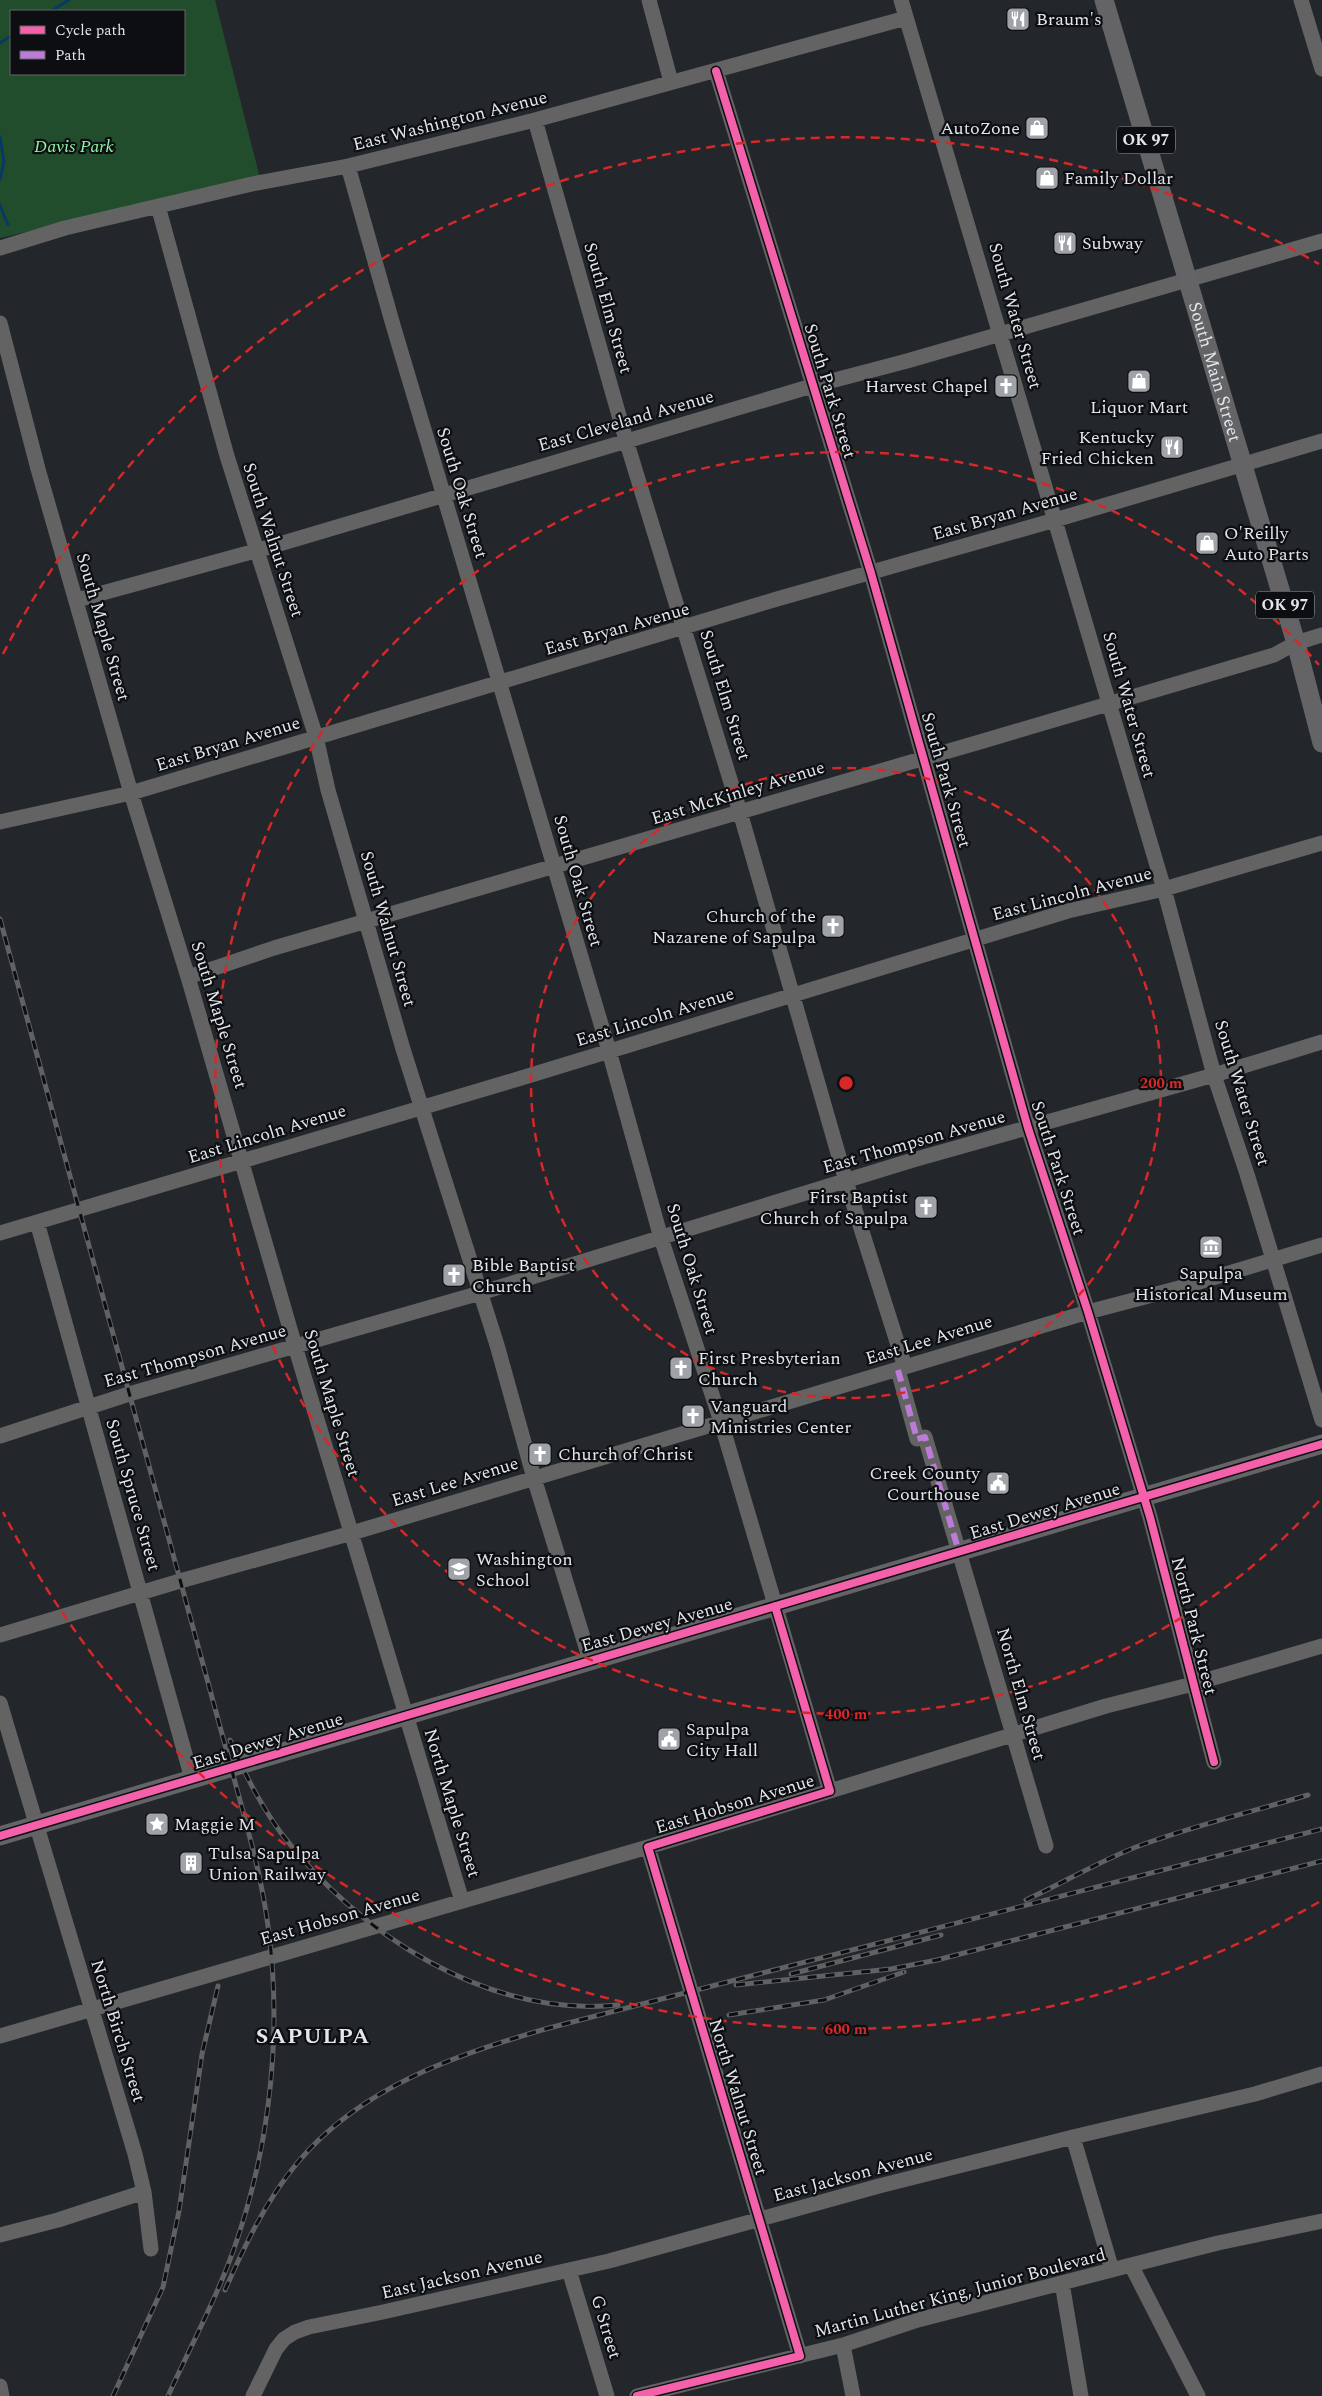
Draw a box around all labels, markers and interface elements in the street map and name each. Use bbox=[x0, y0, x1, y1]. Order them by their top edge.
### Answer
restaurant icon: Braum's bbox=[1005, 6, 1031, 32]
place label: Braum's bbox=[1036, 6, 1102, 33]
legend bbox=[10, 10, 185, 75]
text: Cycle path bbox=[55, 19, 126, 42]
text: Path bbox=[55, 44, 86, 67]
street label: East Washington Avenue bbox=[350, 84, 550, 158]
place label: AutoZone bbox=[940, 115, 1020, 142]
shop icon: AutoZone bbox=[1024, 115, 1050, 141]
road number: OK 97 bbox=[1117, 126, 1175, 154]
park label: Davis Park bbox=[34, 133, 115, 160]
shop icon: Family Dollar bbox=[1034, 165, 1060, 191]
place label: Family Dollar bbox=[1064, 165, 1173, 192]
restaurant icon: Subway bbox=[1052, 230, 1078, 256]
place label: Subway bbox=[1082, 230, 1144, 257]
street label: South Elm Street bbox=[576, 239, 640, 377]
street label: South Water Street bbox=[981, 240, 1049, 392]
street label: South Main Street bbox=[1181, 298, 1249, 445]
street label: South Park Street bbox=[797, 320, 863, 462]
shop icon: Liquor Mart bbox=[1126, 368, 1152, 394]
place label: Harvest Chapel bbox=[865, 373, 988, 400]
church icon: Harvest Chapel bbox=[993, 373, 1019, 399]
street label: East Cleveland Avenue bbox=[535, 383, 717, 459]
place label: Liquor Mart bbox=[1090, 394, 1188, 421]
street label: South Oak Street bbox=[429, 424, 495, 562]
place label: Kentucky Fried Chicken bbox=[1041, 424, 1155, 472]
restaurant icon: Kentucky Fried Chicken bbox=[1159, 434, 1185, 460]
street label: South Walnut Street bbox=[235, 459, 311, 621]
street label: East Bryan Avenue bbox=[929, 480, 1081, 548]
place label: O'Reilly Auto Parts bbox=[1224, 520, 1309, 568]
shop icon: O'Reilly Auto Parts bbox=[1194, 530, 1220, 556]
street label: South Maple Street bbox=[69, 550, 137, 704]
road number: OK 97 bbox=[1256, 592, 1314, 618]
street label: East Bryan Avenue bbox=[541, 595, 693, 663]
street label: South Elm Street bbox=[692, 626, 758, 764]
street label: South Water Street bbox=[1095, 629, 1163, 781]
street label: East Bryan Avenue bbox=[152, 709, 304, 779]
street label: South Park Street bbox=[914, 709, 978, 851]
street label: East McKinley Avenue bbox=[648, 754, 828, 832]
street label: South Oak Street bbox=[546, 812, 610, 950]
street label: South Walnut Street bbox=[353, 848, 423, 1010]
street label: East Lincoln Avenue bbox=[989, 860, 1155, 928]
place label: Church of the Nazarene of Sapulpa bbox=[652, 903, 816, 951]
church icon: Church of the Nazarene of Sapulpa bbox=[820, 913, 846, 939]
street label: South Maple Street bbox=[184, 938, 254, 1092]
street label: East Lincoln Avenue bbox=[572, 980, 738, 1054]
street label: South Water Street bbox=[1207, 1017, 1277, 1169]
text: 200 m bbox=[1140, 1072, 1183, 1095]
centre of rings bbox=[837, 1074, 855, 1092]
street label: East Lincoln Avenue bbox=[184, 1097, 350, 1171]
street label: South Park Street bbox=[1024, 1097, 1092, 1239]
street label: East Thompson Avenue bbox=[819, 1103, 1009, 1181]
place label: First Baptist Church of Sapulpa bbox=[760, 1184, 908, 1232]
church icon: First Baptist Church of Sapulpa bbox=[913, 1194, 939, 1220]
street label: South Oak Street bbox=[659, 1200, 725, 1338]
museum icon: Sapulpa Historical Museum bbox=[1198, 1234, 1224, 1260]
place label: Bible Baptist Church bbox=[472, 1252, 575, 1300]
place label: Sapulpa Historical Museum bbox=[1134, 1260, 1288, 1308]
church icon: Bible Baptist Church bbox=[441, 1262, 467, 1288]
street label: East Lee Avenue bbox=[862, 1308, 996, 1372]
street label: East Thompson Avenue bbox=[100, 1317, 290, 1395]
street label: South Maple Street bbox=[297, 1326, 367, 1480]
place label: First Presbyterian Church bbox=[698, 1345, 841, 1393]
church icon: First Presbyterian Church bbox=[668, 1355, 694, 1381]
place label: Vanguard Ministries Center bbox=[710, 1393, 851, 1441]
church icon: Vanguard Ministries Center bbox=[680, 1403, 706, 1429]
street label: South Spruce Street bbox=[98, 1416, 168, 1574]
church icon: Church of Christ bbox=[527, 1441, 553, 1467]
place label: Church of Christ bbox=[558, 1441, 693, 1468]
street label: East Lee Avenue bbox=[388, 1450, 522, 1514]
place label: Creek County Courthouse bbox=[869, 1460, 981, 1508]
public building icon: Creek County Courthouse bbox=[985, 1470, 1011, 1496]
street label: East Dewey Avenue bbox=[966, 1475, 1124, 1547]
place label: Washington School bbox=[476, 1546, 573, 1594]
street label: North Park Street bbox=[1164, 1554, 1224, 1698]
school or university icon: Washington School bbox=[446, 1556, 472, 1582]
street label: East Dewey Avenue bbox=[578, 1590, 736, 1660]
street label: North Elm Street bbox=[989, 1625, 1053, 1763]
text: 400 m bbox=[825, 1703, 868, 1726]
street label: East Dewey Avenue bbox=[189, 1705, 347, 1777]
place label: Sapulpa City Hall bbox=[686, 1716, 758, 1764]
street label: North Maple Street bbox=[416, 1725, 488, 1881]
public building icon: Sapulpa City Hall bbox=[656, 1726, 682, 1752]
street label: East Hobson Avenue bbox=[652, 1767, 818, 1841]
place icon: Maggie M bbox=[144, 1811, 170, 1837]
place label: Maggie M bbox=[174, 1811, 255, 1838]
place label: Tulsa Sapulpa Union Railway bbox=[208, 1840, 327, 1888]
building icon: Tulsa Sapulpa Union Railway bbox=[178, 1850, 204, 1876]
street label: East Hobson Avenue bbox=[257, 1881, 423, 1953]
street label: North Birch Street bbox=[83, 1956, 153, 2106]
street label: North Walnut Street bbox=[701, 2015, 775, 2179]
text: 600 m bbox=[825, 2018, 868, 2041]
district label: SAPULPA bbox=[256, 2020, 370, 2053]
street label: East Jackson Avenue bbox=[770, 2141, 936, 2209]
street label: Martin Luther King, Junior Boulevard bbox=[811, 2241, 1109, 2345]
street label: East Jackson Avenue bbox=[379, 2243, 545, 2307]
street label: G Street bbox=[584, 2292, 628, 2362]

